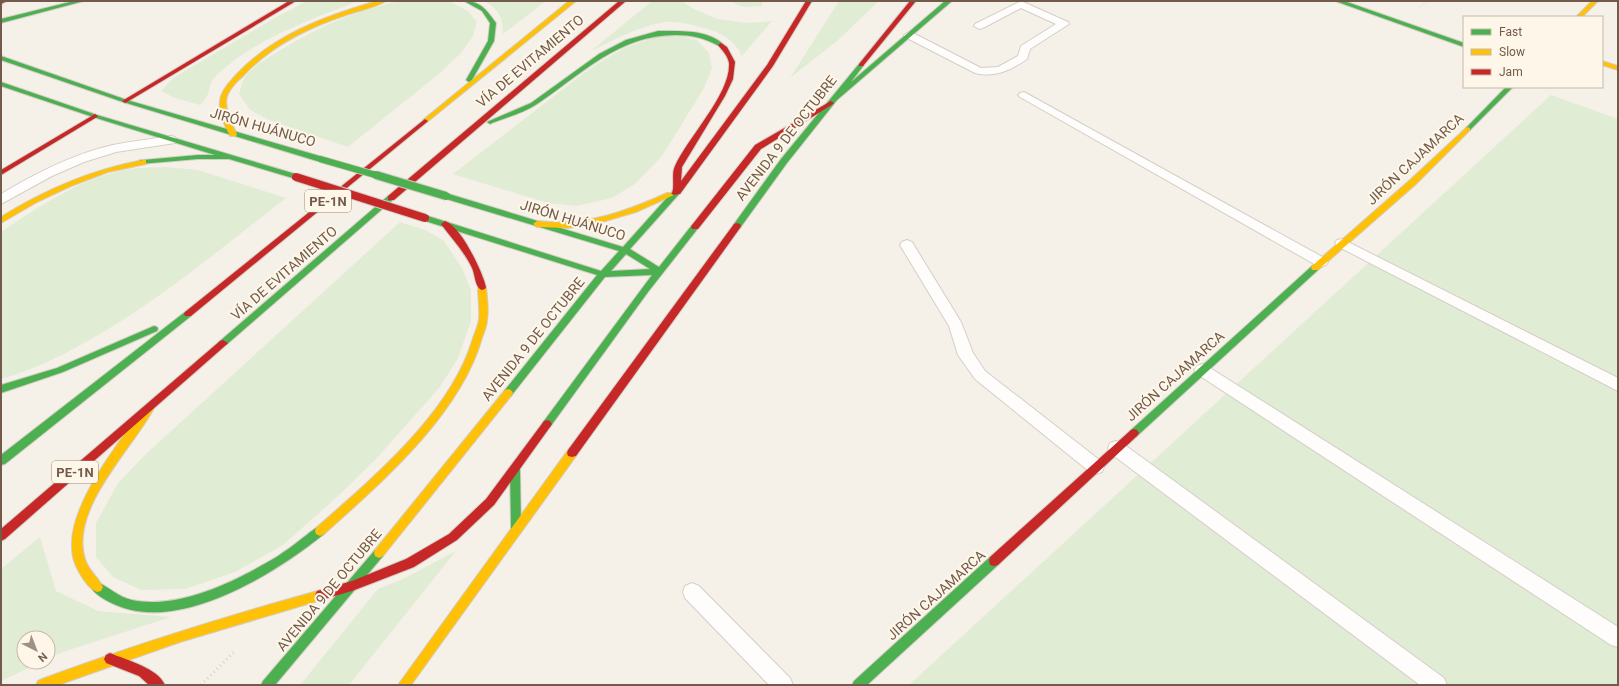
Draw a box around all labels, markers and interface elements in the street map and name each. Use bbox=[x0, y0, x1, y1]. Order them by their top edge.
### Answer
street label: VÍA DE EVITAMIENTO bbox=[472, 11, 587, 111]
legend bbox=[1463, 16, 1603, 88]
text: Fast bbox=[1499, 25, 1522, 39]
text: Slow bbox=[1499, 45, 1525, 59]
text: Jam bbox=[1499, 65, 1523, 79]
street label: AVENIDA 9 DE OCTUBRE bbox=[732, 72, 840, 204]
street label: JIRÓN HUÁNUCO bbox=[208, 103, 318, 150]
street label: JIRÓN CAJAMARCA bbox=[1363, 109, 1467, 208]
road number: PE-1N bbox=[305, 190, 351, 212]
street label: JIRÓN HUÁNUCO bbox=[518, 195, 628, 244]
street label: VÍA DE EVITAMIENTO bbox=[227, 222, 340, 323]
street label: AVENIDA 9 DE OCTUBRE bbox=[478, 274, 588, 404]
street label: JIRÓN CAJAMARCA bbox=[1122, 327, 1227, 424]
road number: PE-1N bbox=[52, 461, 98, 483]
street label: AVENIDA 9 DE OCTUBRE bbox=[273, 526, 385, 654]
street label: JIRÓN CAJAMARCA bbox=[883, 546, 988, 643]
north arrow bbox=[16, 630, 56, 670]
text: N bbox=[35, 650, 50, 665]

